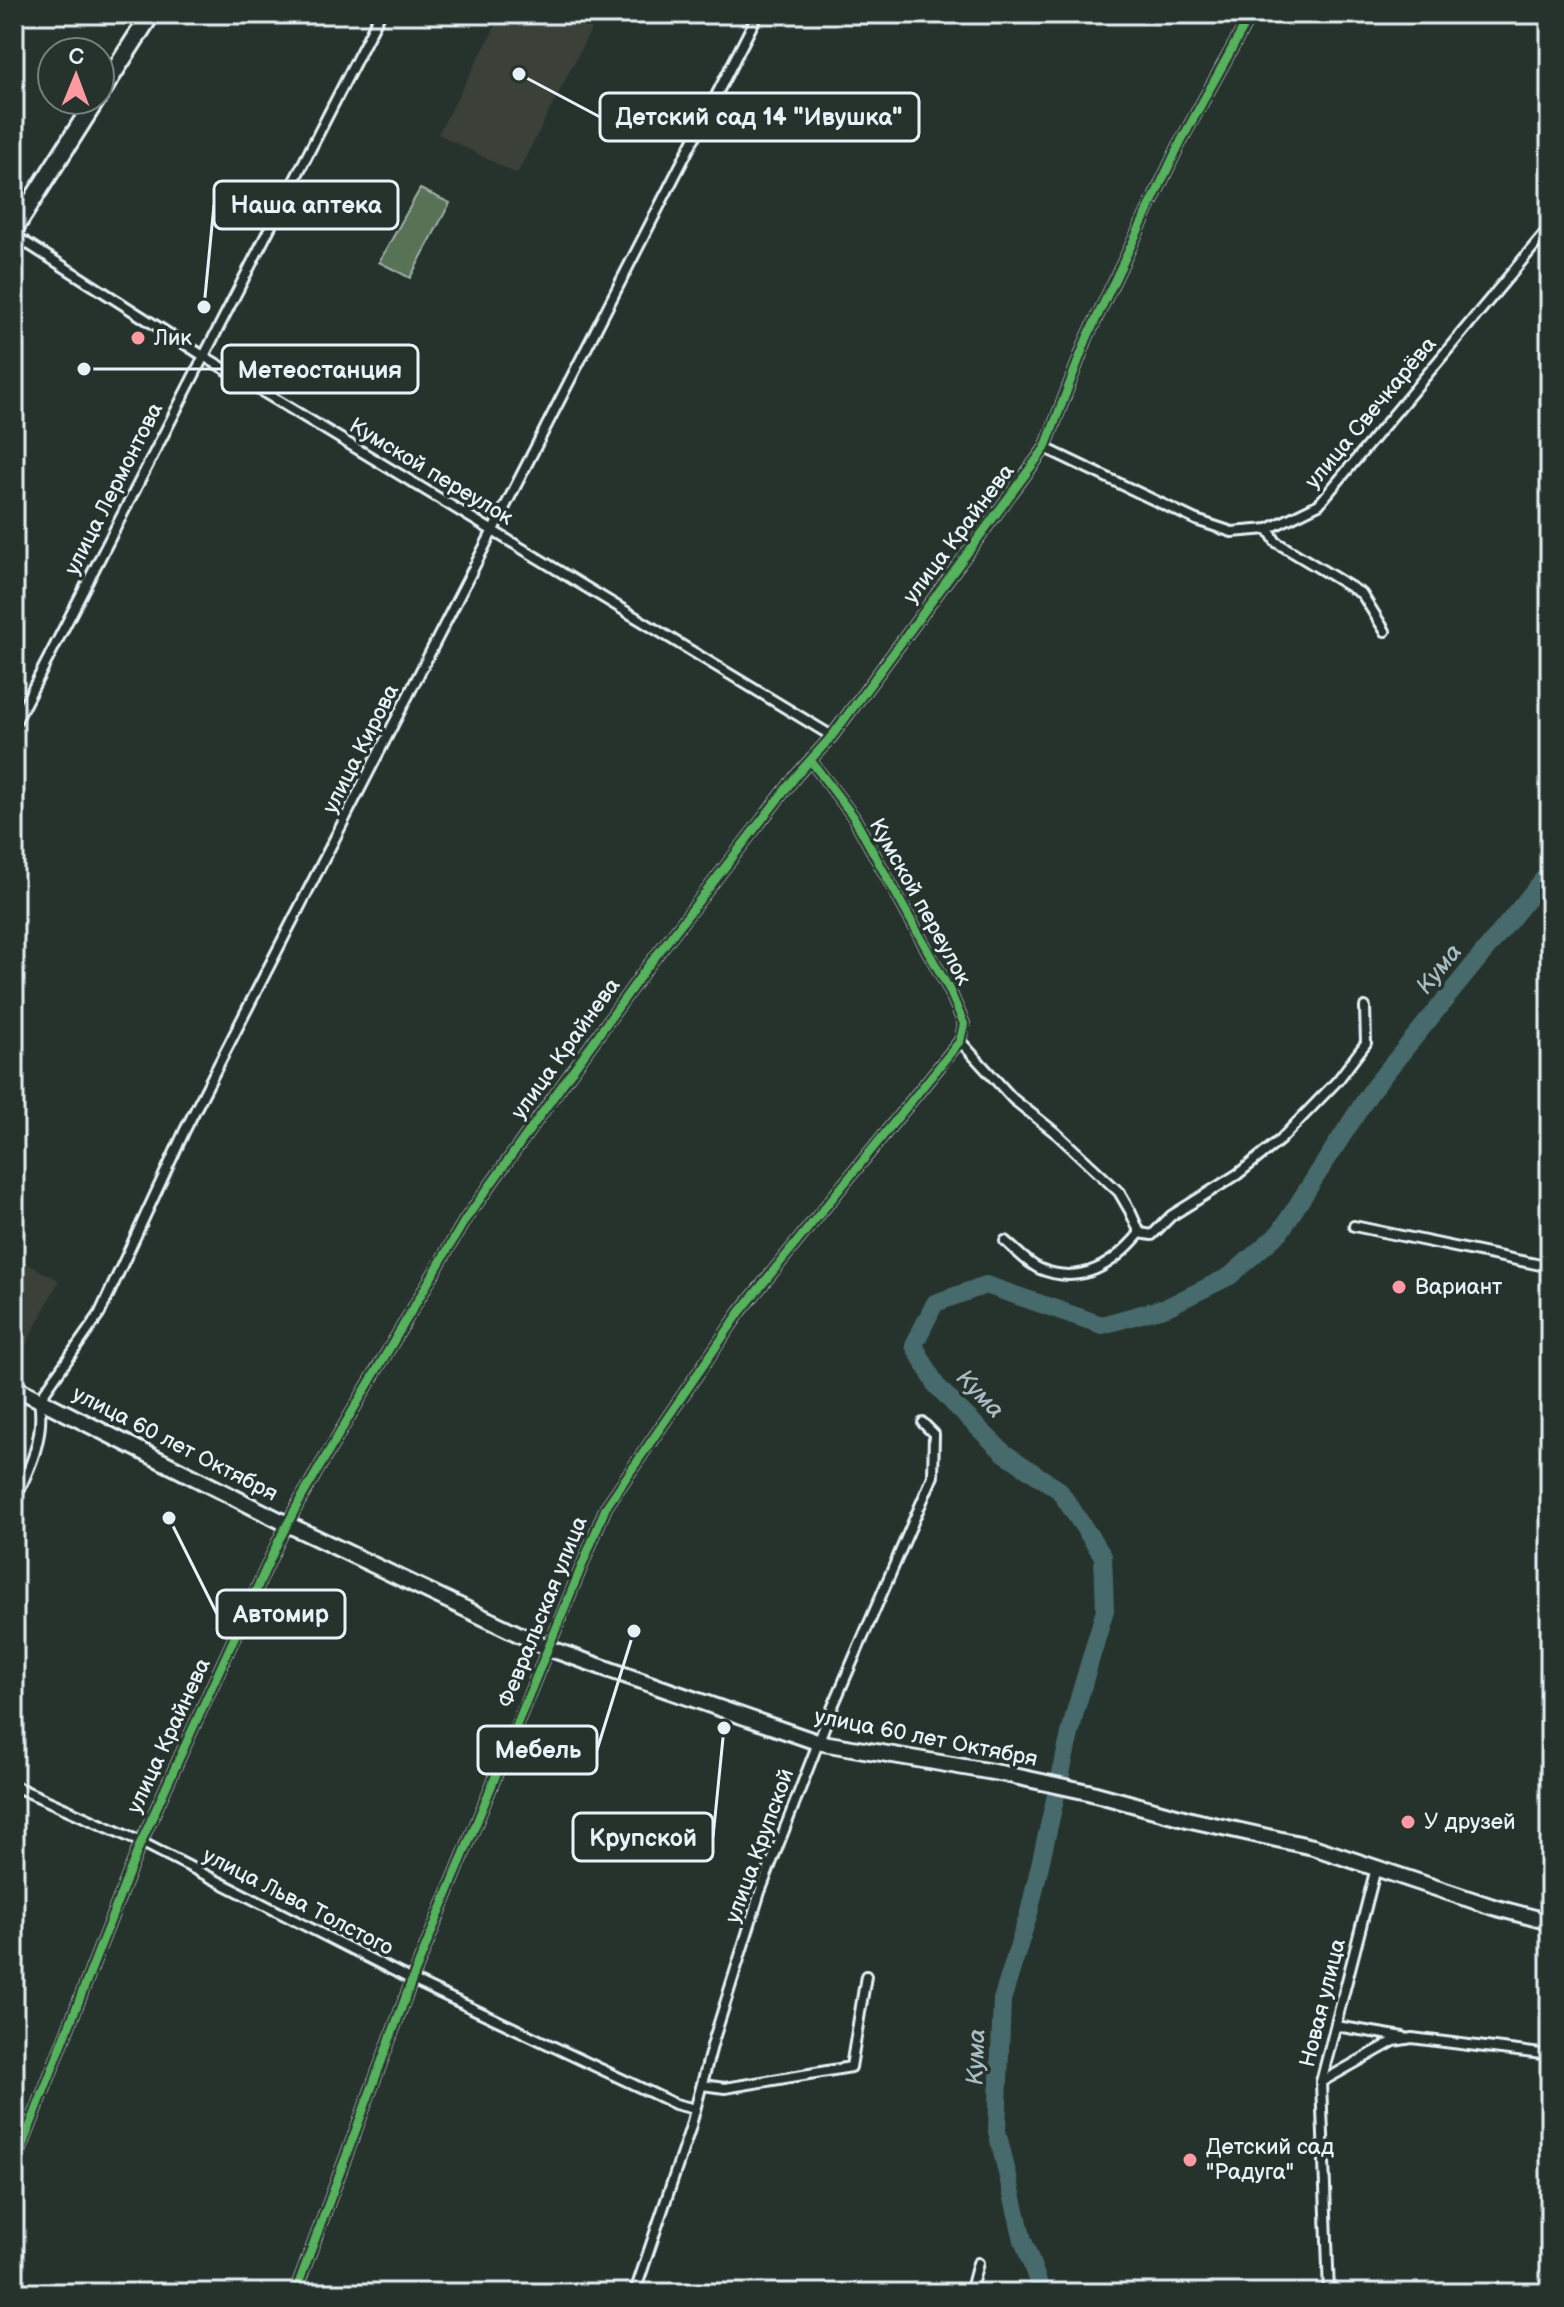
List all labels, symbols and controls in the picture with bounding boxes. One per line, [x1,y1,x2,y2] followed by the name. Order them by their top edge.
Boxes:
[36,36,116,116] north arrow
[68,44,84,71] text: С
[600,93,919,141] callout: Детский сад 14 "Ивушка"
[615,103,903,132] text: Детский сад 14 "Ивушка"
[214,181,398,229] callout: Наша аптека
[230,191,383,220] text: Наша аптека
[153,325,192,352] place label: Лик
[129,329,147,347] marker: Лик
[1300,331,1442,495] street label: улица Свечкарёва
[222,345,418,393] callout: Метеостанция
[238,356,402,385] text: Метеостанция
[59,398,169,580] street label: улица Лермонтова
[344,412,518,532] street label: Кумской переулок
[898,459,1020,609] street label: улица Крайнева
[317,680,405,818] street label: улица Кирова
[863,814,977,990] street label: Кумской переулок
[1410,938,1468,1000] water label: Кума
[506,973,626,1125] street label: улица Крайнева
[1415,1274,1503,1301] place label: Вариант
[1390,1278,1408,1296] marker: Вариант
[950,1364,1010,1424] water label: Кума
[68,1381,282,1507] street label: улица 60 лет Октября
[492,1512,594,1712] street label: Февральская улица
[217,1590,345,1638] callout: Автомир
[232,1600,329,1629] text: Автомир
[121,1654,217,1818] street label: улица Крайнева
[812,1703,1040,1773] street label: улица 60 лет Октября
[478,1726,597,1774] callout: Мебель
[495,1736,582,1765] text: Мебель
[720,1765,800,1927] street label: улица Крупской
[1424,1809,1516,1836] place label: У друзей
[573,1813,713,1861] callout: Крупской
[1399,1813,1417,1831] marker: У друзей
[589,1824,697,1853] text: Крупской
[198,1842,398,1962] street label: улица Льва Толстого
[1294,1936,1352,2070] street label: Новая улица
[961,2028,991,2086] water label: Кума
[1206,2134,1334,2186] place label: Детский сад "Радуга"
[1181,2151,1199,2169] marker: Детский сад "Радуга"

